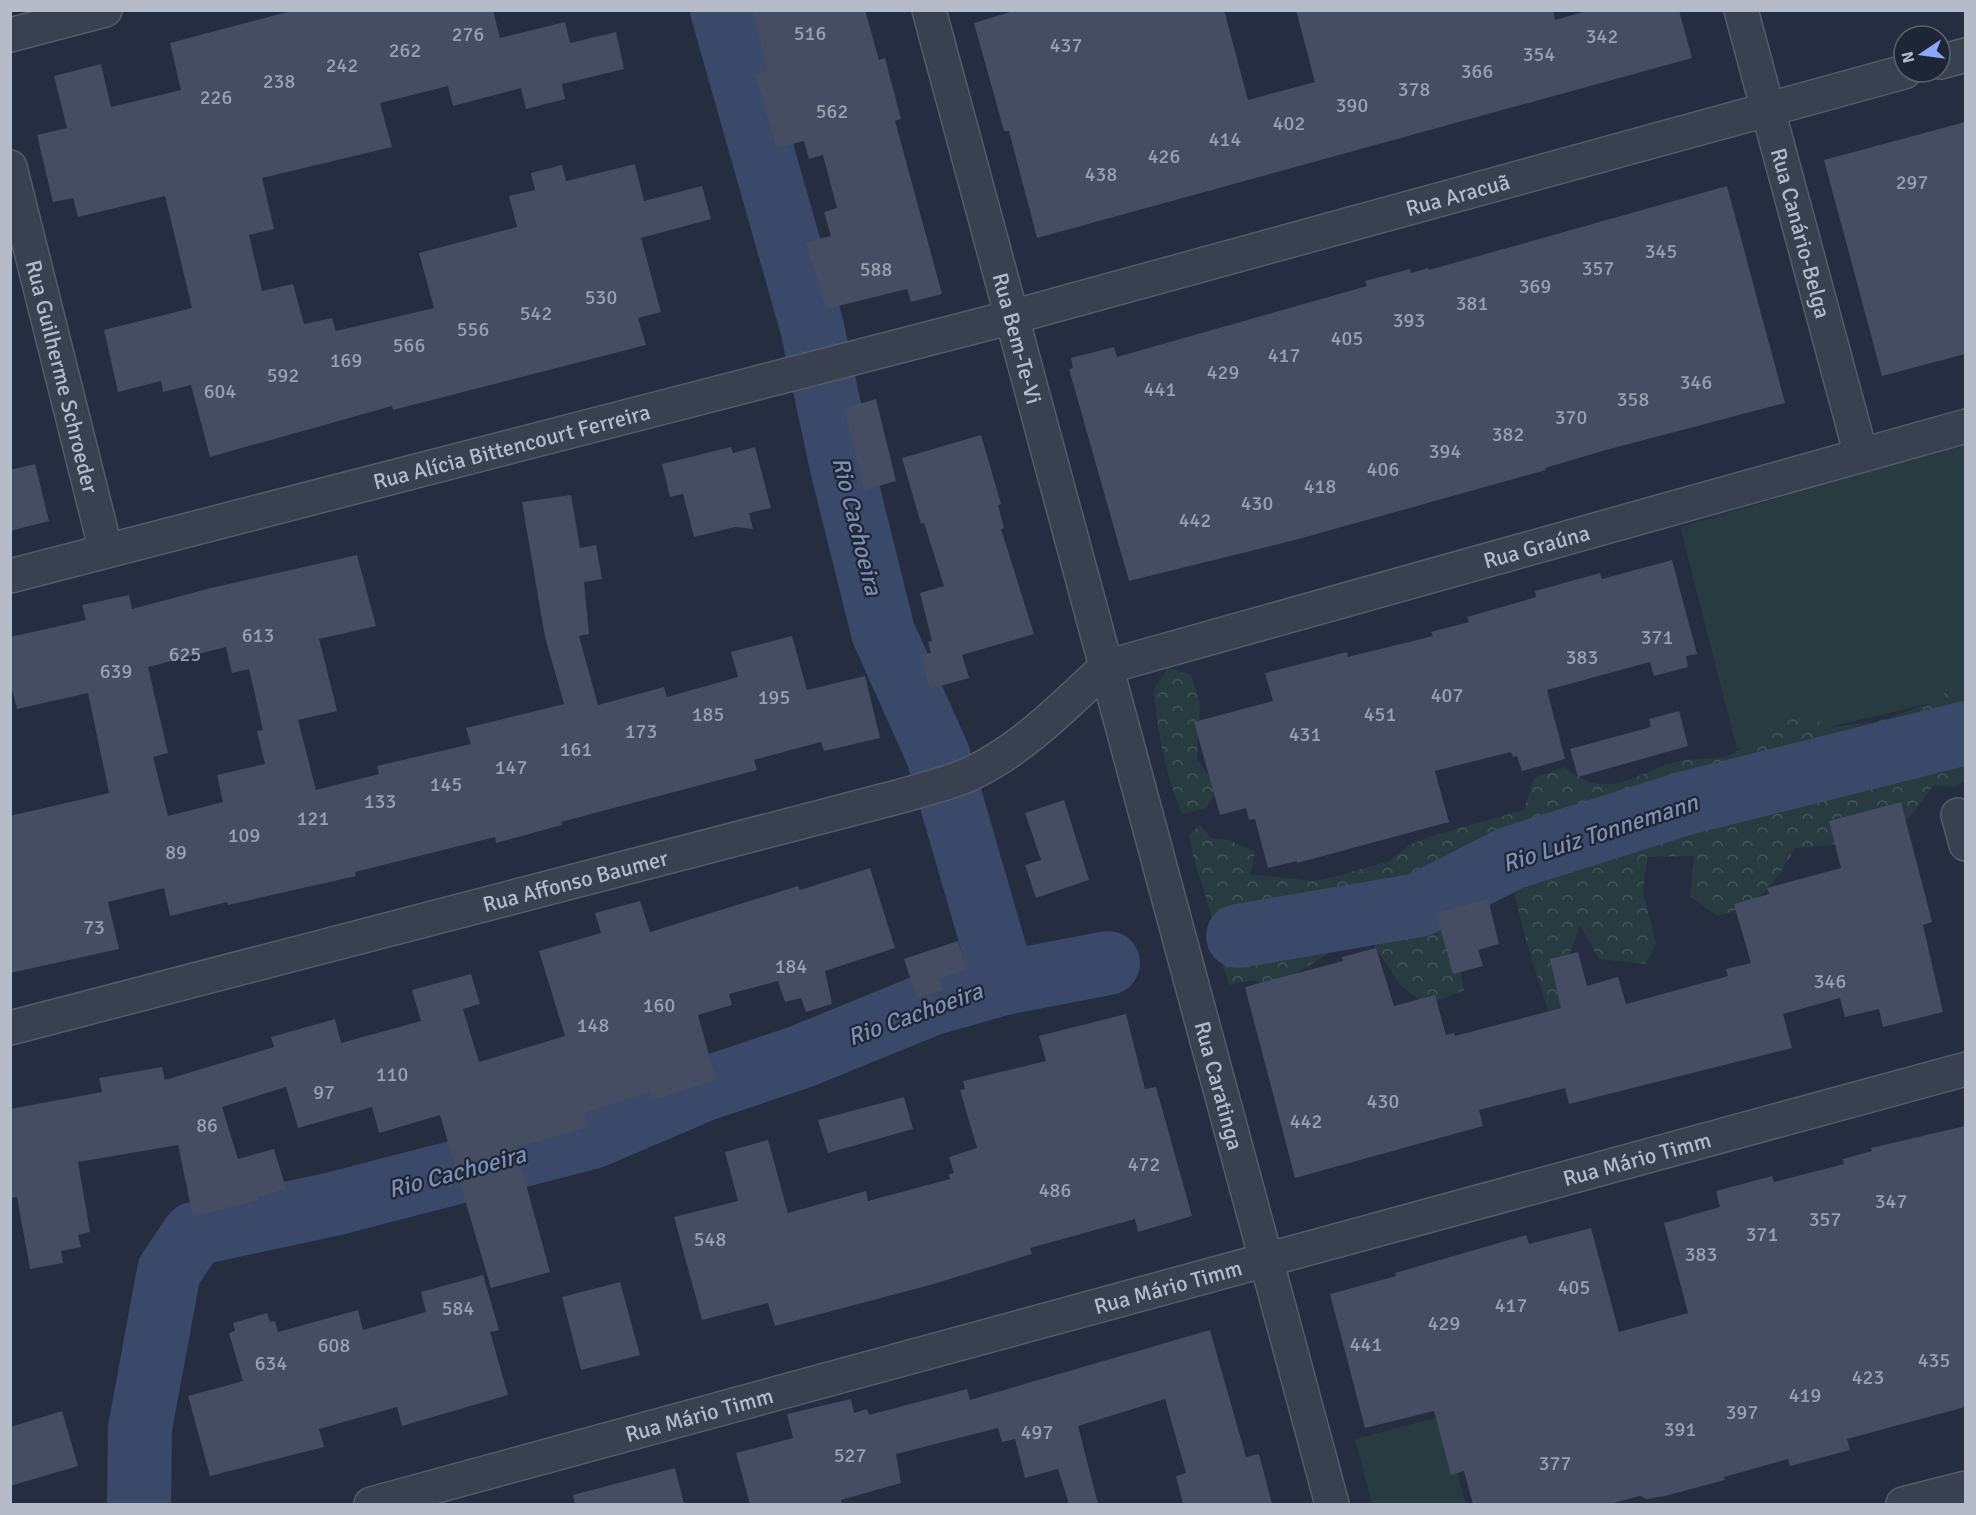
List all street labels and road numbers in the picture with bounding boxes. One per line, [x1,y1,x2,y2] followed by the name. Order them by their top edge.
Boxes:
[1765,145,1837,321] street label: Rua Canário-Belga
[1403,168,1513,222] street label: Rua Aracuã
[20,257,104,496] street label: Rua Guilherme Schroeder
[986,270,1048,407] street label: Rua Bem-Te-Vi
[370,398,653,496] street label: Rua Alícia Bittencourt Ferreira
[1480,519,1593,575] street label: Rua Graúna
[480,844,671,918] street label: Rua Affonso Baumer
[1188,1018,1249,1153] street label: Rua Caratinga
[1560,1126,1714,1192] street label: Rua Mário Timm
[1091,1254,1245,1320] street label: Rua Mário Timm
[622,1382,776,1448] street label: Rua Mário Timm

